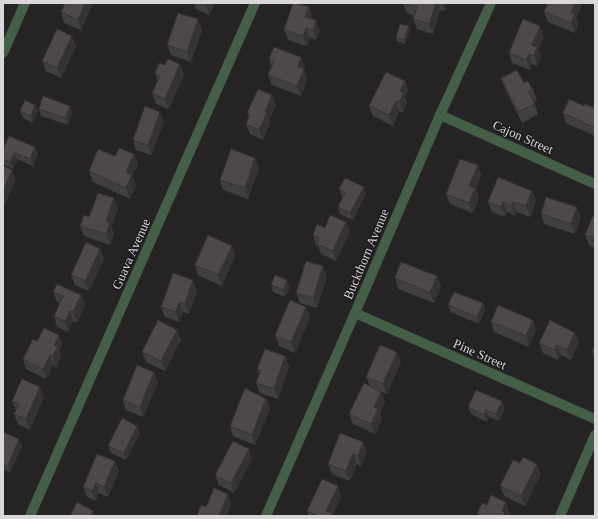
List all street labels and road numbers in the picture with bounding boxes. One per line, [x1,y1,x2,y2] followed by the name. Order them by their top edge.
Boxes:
[490,117,556,157] street label: Cajon Street
[340,206,392,302] street label: Buckthorn Avenue
[109,216,153,292] street label: Guava Avenue
[451,336,509,373] street label: Pine Street

